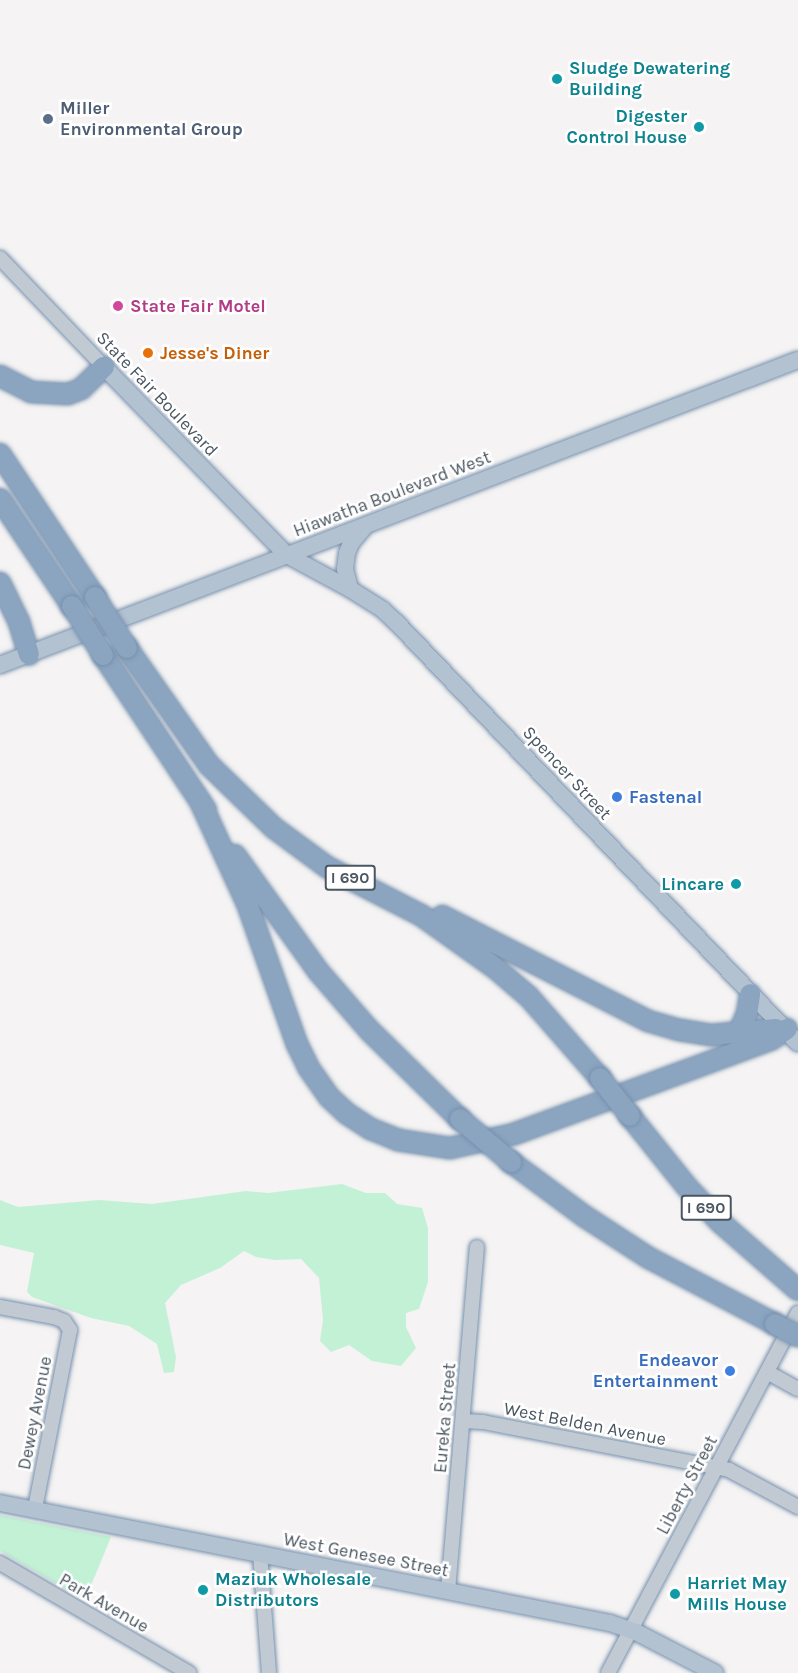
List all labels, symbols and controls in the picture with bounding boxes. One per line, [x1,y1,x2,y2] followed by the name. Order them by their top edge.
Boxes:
[569,58,730,100] place label: Sludge Dewatering Building
[550,72,564,86] marker: Sludge Dewatering Building
[60,98,243,140] place label: Miller Environmental Group
[567,106,687,148] place label: Digester Control House
[41,112,55,126] marker: Miller Environmental Group
[692,120,706,134] marker: Digester Control House
[130,295,266,317] place label: State Fair Motel
[111,299,125,313] marker: State Fair Motel
[92,327,222,461] street label: State Fair Boulevard
[160,342,269,364] place label: Jesse's Diner
[141,346,155,360] marker: Jesse's Diner
[290,446,494,542] street label: Hiawatha Boulevard West
[518,722,616,824] street label: Spencer Street
[629,786,702,808] place label: Fastenal
[610,790,624,804] marker: Fastenal
[324,865,376,891] road number: I 690
[661,873,724,895] place label: Lincare
[729,877,743,891] marker: Lincare
[680,1195,732,1221] road number: I 690
[593,1350,718,1392] place label: Endeavor Entertainment
[13,1354,57,1472] street label: Dewey Avenue
[429,1362,461,1474] street label: Eureka Street
[723,1364,737,1378] marker: Endeavor Entertainment
[502,1398,668,1450] street label: West Belden Avenue
[652,1432,722,1538] street label: Liberty Street
[282,1528,450,1582] street label: West Genesee Street
[55,1569,153,1637] street label: Park Avenue
[215,1569,371,1612] place label: Maziuk Wholesale Distributors
[687,1573,787,1616] place label: Harriet May Mills House
[196,1583,210,1597] marker: Maziuk Wholesale Distributors
[668,1587,682,1601] marker: Harriet May Mills House

